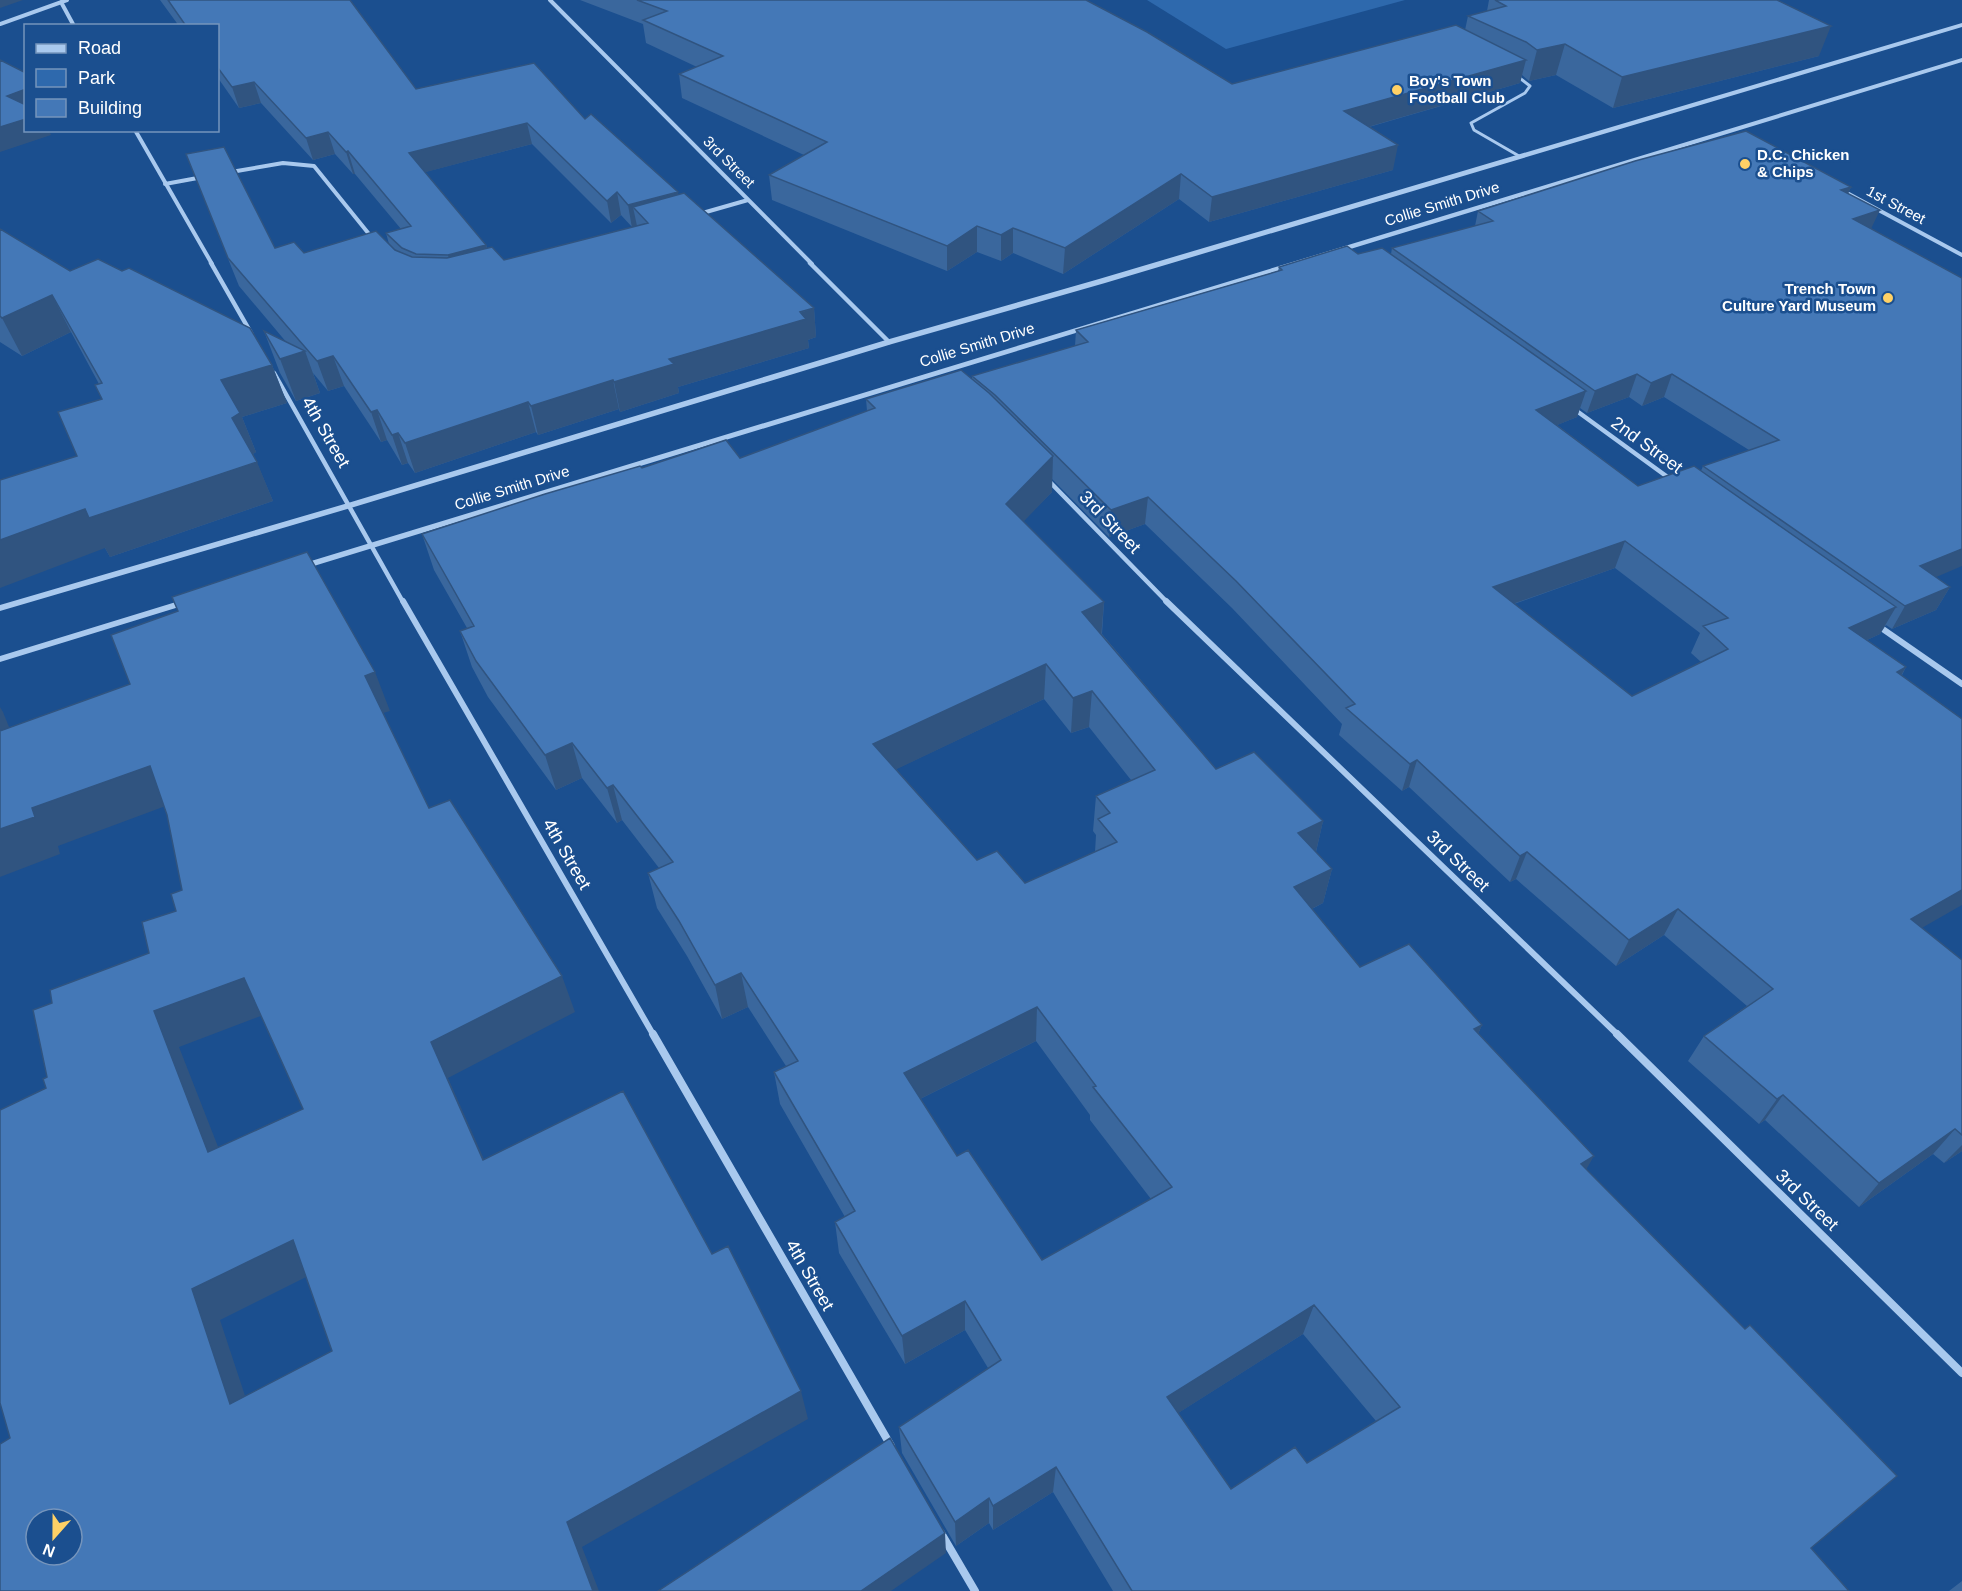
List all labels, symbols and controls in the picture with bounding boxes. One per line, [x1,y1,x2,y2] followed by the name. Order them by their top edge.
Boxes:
[24,24,219,132] legend
[78,38,121,58] text: Road
[78,68,116,88] text: Park
[1409,72,1505,106] place label: Boy's Town Football Club
[1390,83,1404,97] marker: Boy's Town Football Club
[78,98,142,118] text: Building
[700,132,759,192] street label: 3rd Street
[1757,146,1850,180] place label: D.C. Chicken & Chips
[1738,157,1752,171] marker: D.C. Chicken & Chips
[1382,178,1501,229] street label: Collie Smith Drive
[1864,182,1929,228] street label: 1st Street
[1722,280,1876,314] place label: Trench Town Culture Yard Museum
[1881,291,1895,305] marker: Trench Town Culture Yard Museum
[917,319,1036,370] street label: Collie Smith Drive
[298,393,354,471] street label: 4th Street
[1608,412,1686,478] street label: 2nd Street
[452,462,571,513] street label: Collie Smith Drive
[1075,487,1145,557] street label: 3rd Street
[539,815,595,893] street label: 4th Street
[1423,826,1493,896] street label: 3rd Street
[1772,1165,1842,1235] street label: 3rd Street
[782,1236,838,1314] street label: 4th Street
[24,1507,84,1567] north arrow
[40,1541,57,1561] text: N

